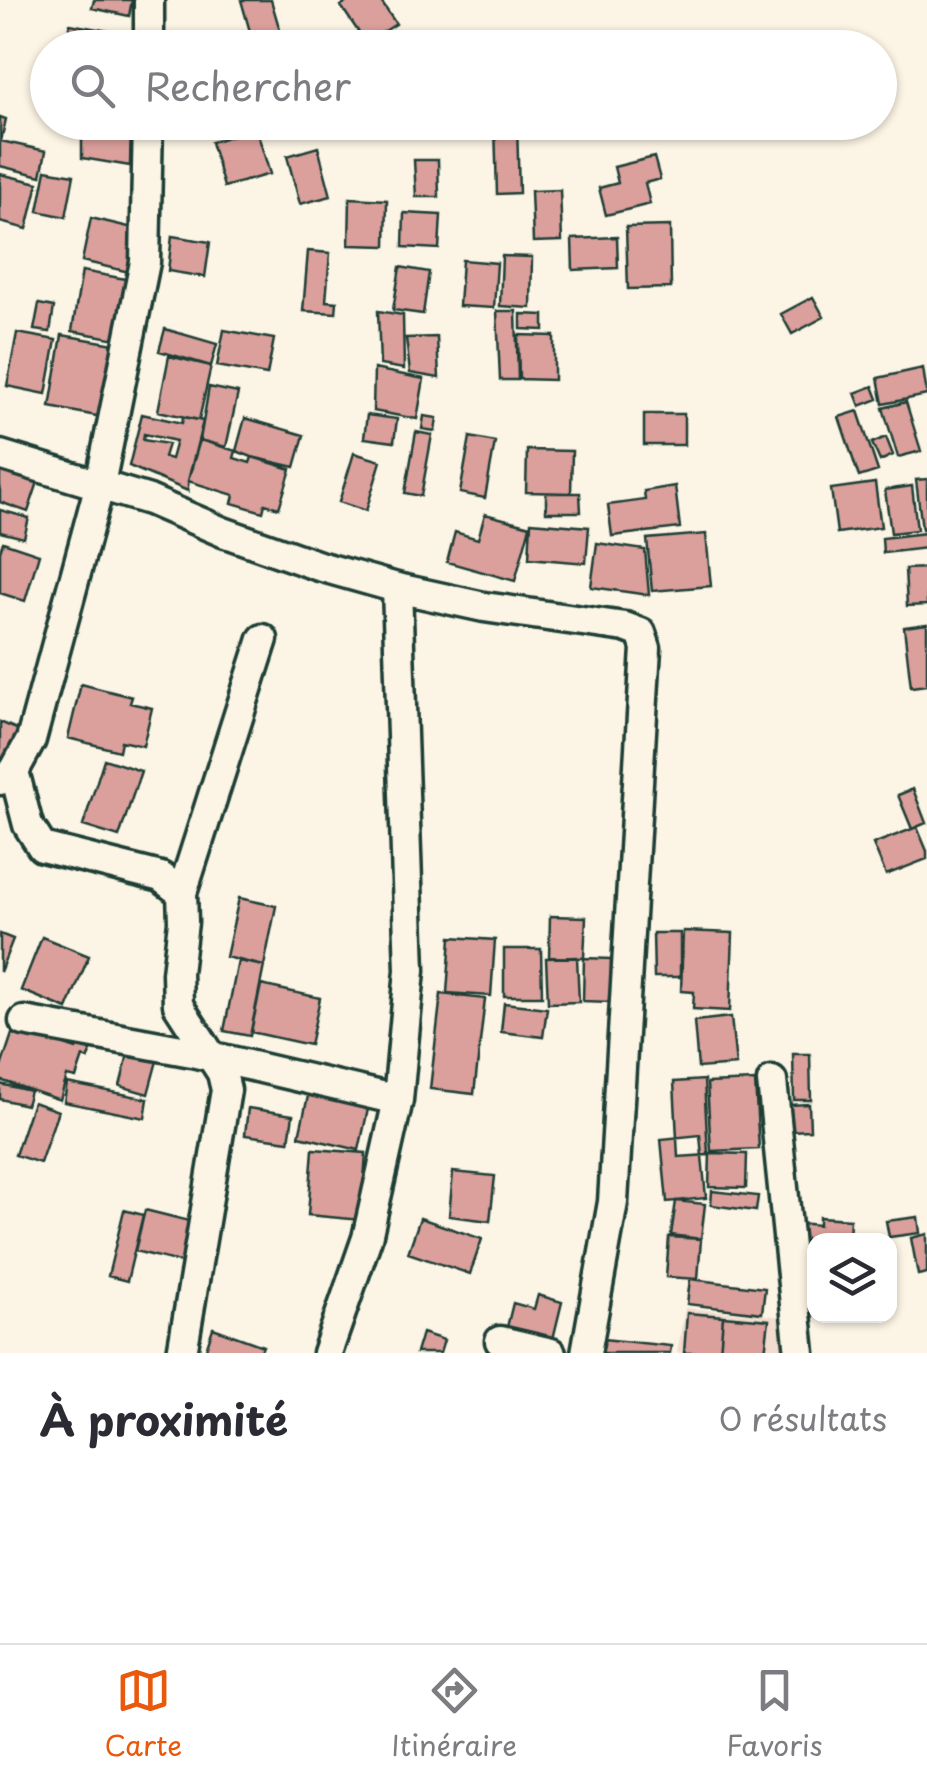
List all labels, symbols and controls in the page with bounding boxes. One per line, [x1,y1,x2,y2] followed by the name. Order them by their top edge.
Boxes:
[30,30,897,140] search box
[145,57,351,114] text: Rechercher
[65,58,120,113] icon: search
[807,1233,897,1323] map controls
[807,1233,897,1323] button: layers
[40,1387,288,1450] text: À proximité
[719,1394,887,1442] text: 0 résultats
[105,1663,182,1766] tab: Carte
[391,1663,517,1766] tab: Itinéraire
[726,1663,822,1766] tab: Favoris

